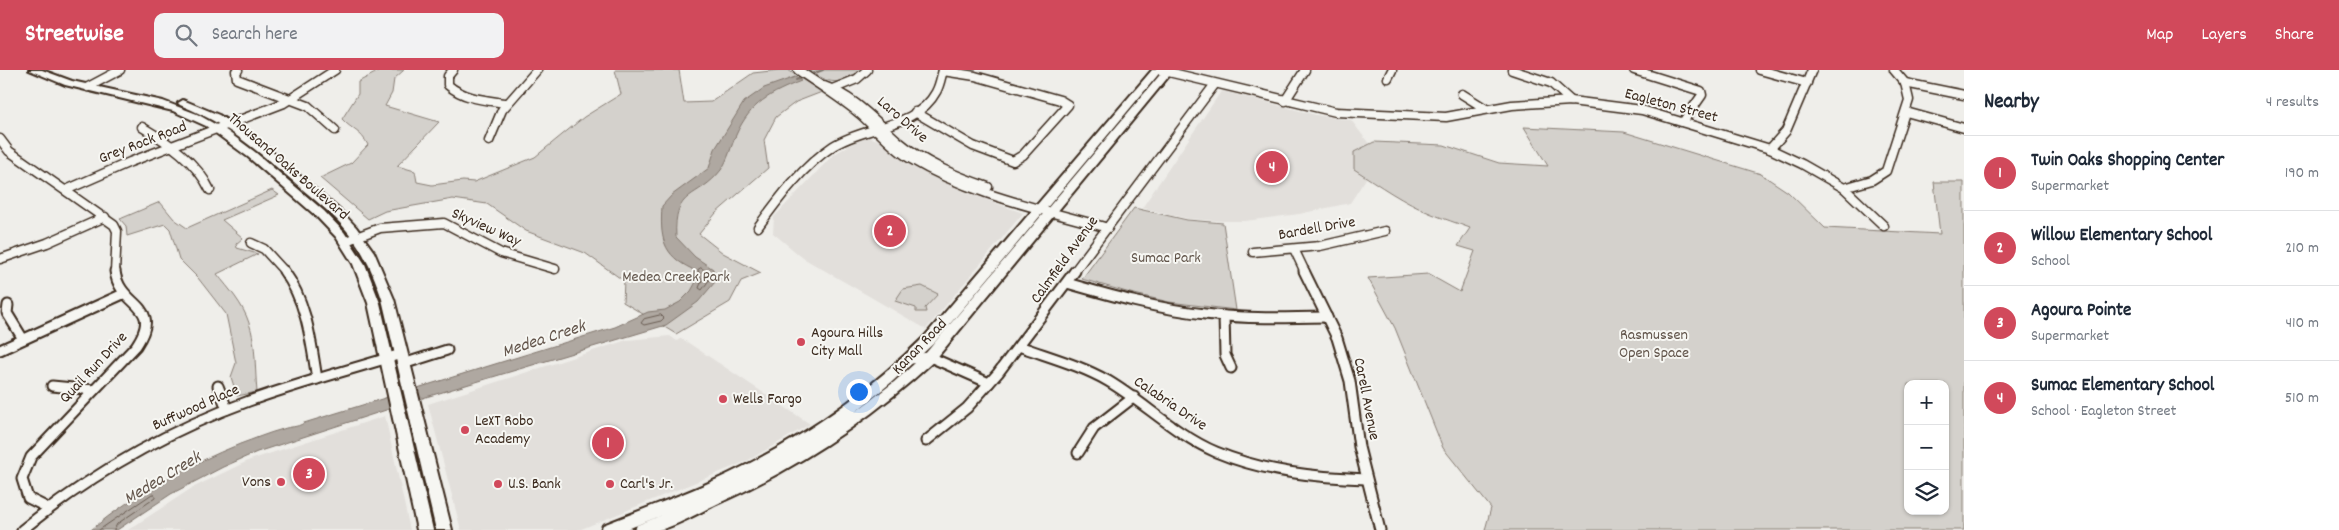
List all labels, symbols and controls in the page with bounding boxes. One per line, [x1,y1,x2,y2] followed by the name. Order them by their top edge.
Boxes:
[154,13,504,58] search box
[25,18,124,52] text: Streetwise
[172,21,200,49] icon: search
[212,22,298,49] text: Search here
[2146,23,2173,48] text: Map
[2201,23,2247,48] text: Layers
[2275,23,2314,48] text: Share
[1622,83,1720,130] street label: Eagleton Street
[1984,88,2039,118] text: Nearby
[871,91,933,149] street label: Laro Drive
[2266,91,2319,114] text: 4 results
[222,108,354,226] street label: Thousand Oaks Boulevard
[96,116,190,170] street label: Grey Rock Road
[1256,148,1288,186] pin: 4
[2031,148,2224,175] text: Twin Oaks Shopping Center
[1998,162,2002,185] text: 1
[2285,162,2319,185] text: 190 m
[2031,175,2109,198] text: Supermarket
[448,202,525,254] street label: Skyview Way
[1025,211,1105,309] street label: Calmfield Avenue
[1277,211,1357,247] street label: Bardell Drive
[874,212,906,250] pin: 2
[2031,223,2212,250] text: Willow Elementary School
[1997,237,2004,260] text: 2
[2285,237,2319,260] text: 210 m
[1131,247,1201,270] park label: Sumac Park
[2031,250,2070,273] text: School
[622,266,730,289] park label: Medea Creek Park
[2031,298,2131,325] text: Agoura Pointe
[1996,312,2004,335] text: 3
[2285,312,2319,335] text: 410 m
[499,314,590,365] water label: Medea Creek
[887,314,953,380] street label: Kanan Road
[811,322,884,363] place label: Agoura Hills City Mall
[1619,324,1689,365] park label: Rasmussen Open Space
[2031,325,2109,348] text: Supermarket
[55,327,133,409] street label: Quail Run Drive
[795,336,807,348] marker: Agoura Hills City Mall
[1347,356,1385,442] street label: Carell Avenue
[1129,371,1211,437] street label: Calabria Drive
[2031,373,2214,400] text: Sumac Elementary School
[149,379,243,437] street label: Buffwood Place
[846,379,872,405] your location
[1904,380,1949,515] map controls
[1904,380,1949,425] button: +
[1997,387,2003,410] text: 4
[2285,387,2319,410] text: 510 m
[733,388,802,411] place label: Wells Fargo
[717,393,729,405] marker: Wells Fargo
[2031,400,2176,423] text: School · Eagleton Street
[475,410,533,451] place label: LeXT Robo Academy
[459,424,471,436] marker: LeXT Robo Academy
[592,424,624,462] pin: 1
[1904,425,1949,470] button: −
[120,445,208,512] water label: Medea Creek
[293,455,325,493] pin: 3
[1904,470,1949,515] button: layers
[242,471,271,494] place label: Vons
[508,473,561,496] place label: U.S. Bank
[620,473,673,496] place label: Carl's Jr.
[275,476,287,488] marker: Vons
[492,478,504,490] marker: U.S. Bank
[604,478,616,490] marker: Carl's Jr.

